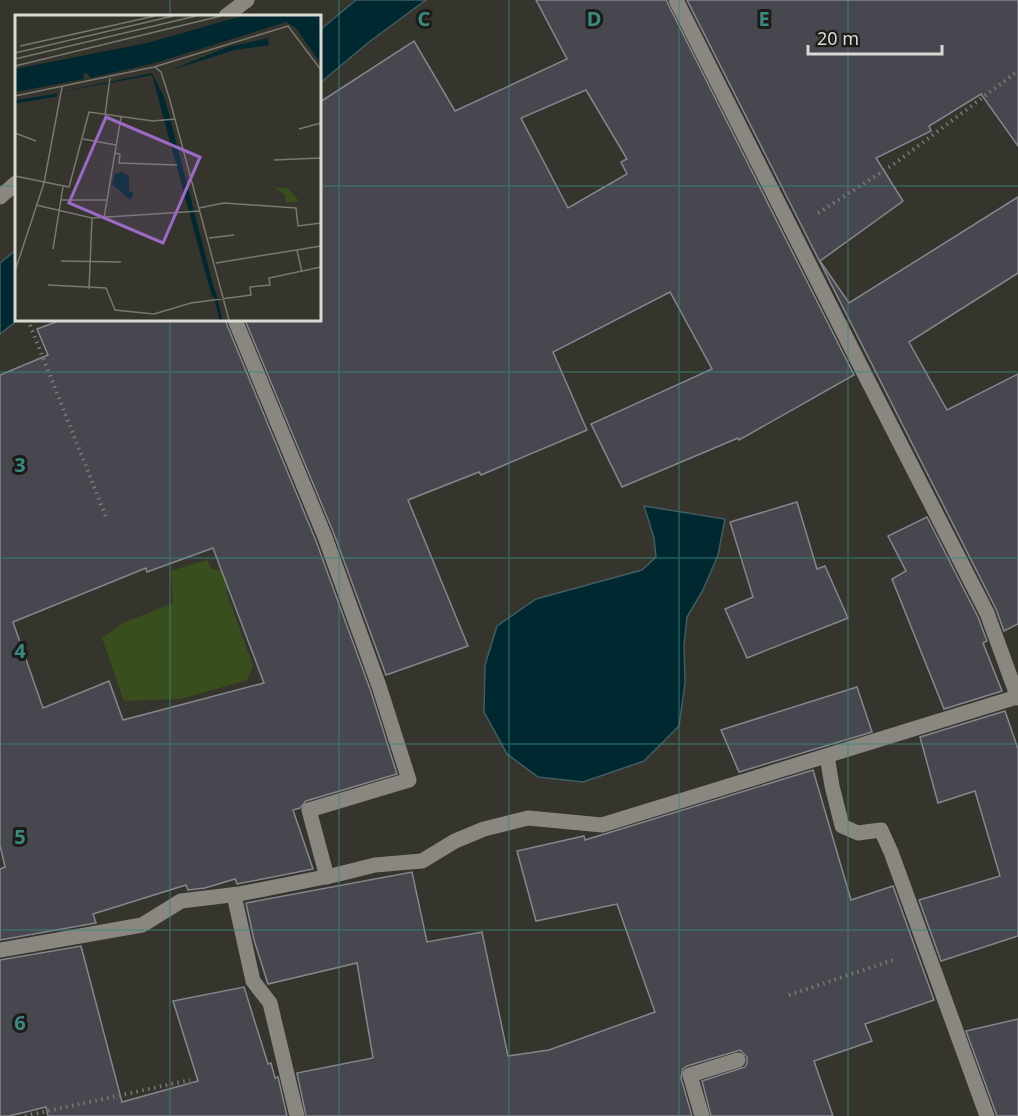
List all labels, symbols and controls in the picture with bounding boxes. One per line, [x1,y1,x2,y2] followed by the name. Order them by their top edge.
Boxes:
[418,5,431,32] text: C
[587,5,601,32] text: D
[758,5,770,32] text: E
[15,15,321,321] inset map
[808,18,942,56] scale bar
[817,26,859,50] text: 20 m
[14,451,26,478] text: 3
[14,637,26,664] text: 4
[14,823,26,850] text: 5
[14,1009,26,1036] text: 6

